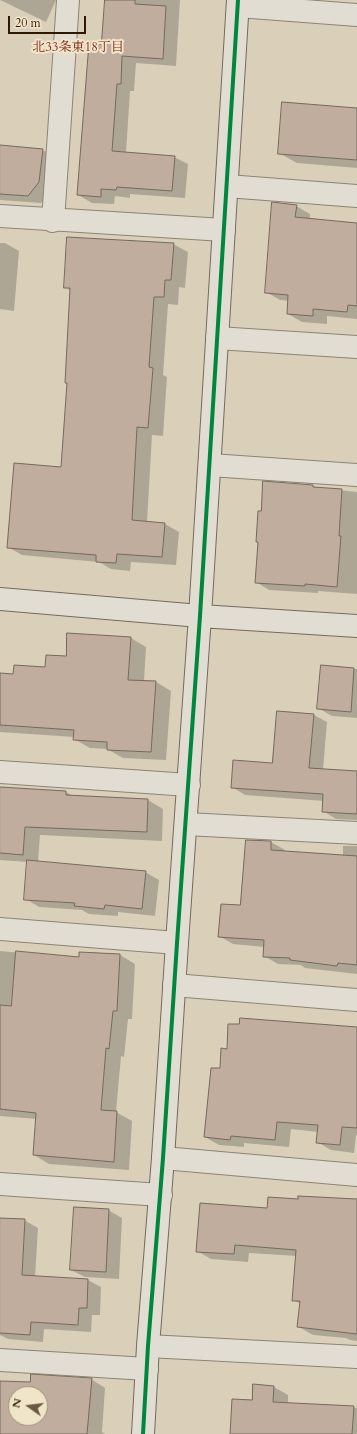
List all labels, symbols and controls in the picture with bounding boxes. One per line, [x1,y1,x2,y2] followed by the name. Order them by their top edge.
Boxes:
[10,8,88,34] scale bar
[15,15,41,31] text: 20 m
[32,40,124,56] district label: 北33条東18丁目
[8,1386,48,1426] north arrow
[8,1397,25,1410] text: N

